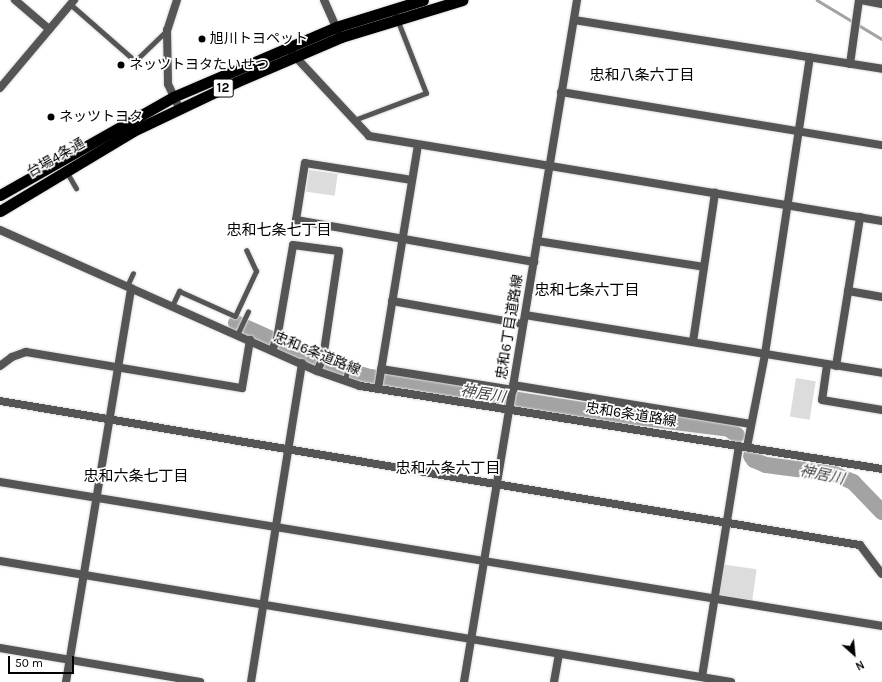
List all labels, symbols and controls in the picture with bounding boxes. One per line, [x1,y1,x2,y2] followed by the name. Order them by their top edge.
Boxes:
[210,31,308,47] place label: 旭川トヨペット
[197,34,207,44] marker: 旭川トヨペット
[129,57,269,73] place label: ネッツトヨタたいせつ
[116,60,126,70] marker: ネッツトヨタたいせつ
[590,67,694,85] district label: 忠和八条六丁目
[212,77,234,99] road number: 12
[59,109,143,125] place label: ネッツトヨタ
[46,112,56,122] marker: ネッツトヨタ
[24,135,88,181] street label: 台場4条通
[227,222,331,240] district label: 忠和七条七丁目
[493,273,527,381] street label: 忠和6丁目道路線
[535,282,639,300] district label: 忠和七条六丁目
[271,329,363,379] street label: 忠和6条道路線
[459,382,507,406] water label: 神居川
[584,400,678,430] street label: 忠和6条道路線
[396,460,500,478] district label: 忠和六条六丁目
[798,462,846,488] water label: 神居川
[84,468,188,486] district label: 忠和六条七丁目
[834,634,874,674] north arrow
[10,648,76,674] scale bar
[15,656,43,670] text: 50 m
[853,658,866,673] text: N

